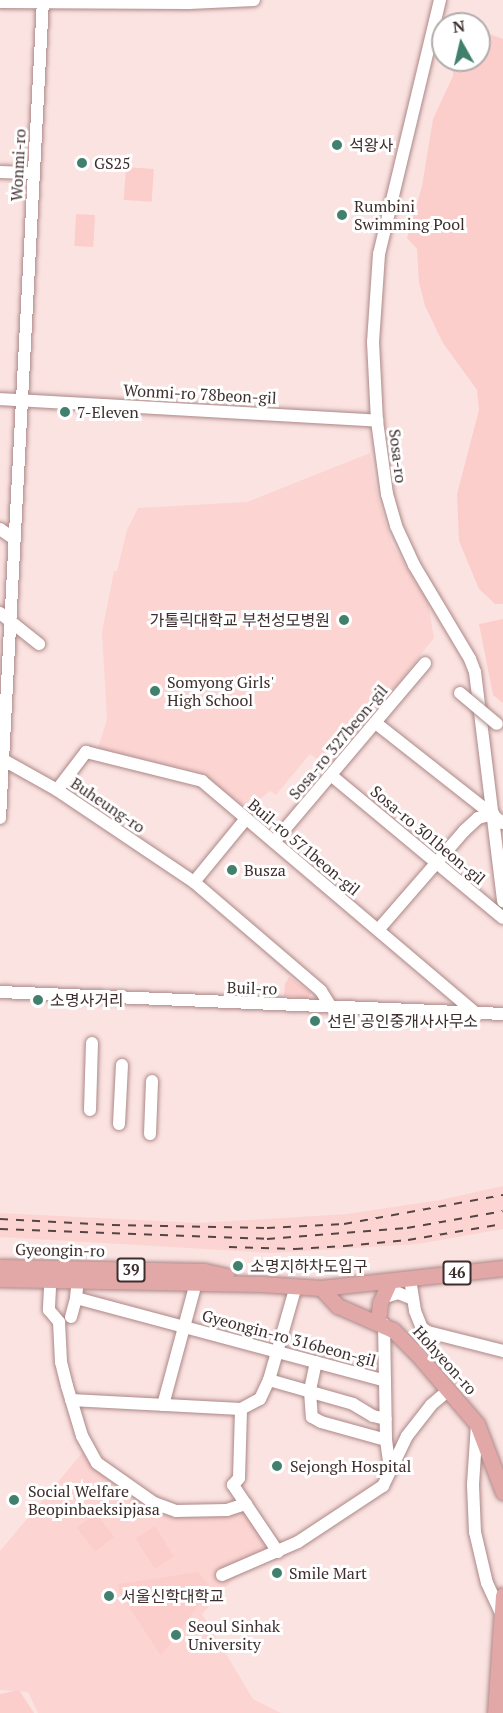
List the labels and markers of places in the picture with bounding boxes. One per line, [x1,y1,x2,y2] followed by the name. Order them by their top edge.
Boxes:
[349,135,393,155] place label: 석왕사
[330,138,344,152] marker: 석왕사
[94,153,131,173] place label: GS25
[75,156,89,170] marker: GS25
[354,196,465,234] place label: Rumbini Swimming Pool
[335,208,349,222] marker: Rumbini Swimming Pool
[77,402,139,422] place label: 7-Eleven
[58,405,72,419] marker: 7-Eleven
[149,610,330,630] place label: 가톨릭대학교 부천성모병원
[335,611,353,629] marker: 가톨릭대학교 부천성모병원
[167,672,274,710] place label: Somyong Girls' High School
[148,684,162,698] marker: Somyong Girls' High School
[244,860,286,880] place label: Busza
[225,863,239,877] marker: Busza
[50,990,124,1010] place label: 소명사거리
[31,993,45,1007] marker: 소명사거리
[327,1011,478,1031] place label: 선린 공인중개사사무소
[308,1014,322,1028] marker: 선린 공인중개사사무소
[250,1256,368,1276] place label: 소명지하차도입구
[231,1259,245,1273] marker: 소명지하차도입구
[290,1456,411,1476] place label: Sejongh Hospital
[268,1457,286,1475] marker: Sejongh Hospital
[28,1481,160,1519] place label: Social Welfare Beopinbaeksipjasa
[5,1491,23,1509] marker: Social Welfare Beopinbaeksipjasa
[289,1563,367,1583] place label: Smile Mart
[270,1566,284,1580] marker: Smile Mart
[121,1586,224,1606] place label: 서울신학대학교
[102,1589,116,1603] marker: 서울신학대학교
[188,1616,280,1654] place label: Seoul Sinhak University
[169,1628,183,1642] marker: Seoul Sinhak University

